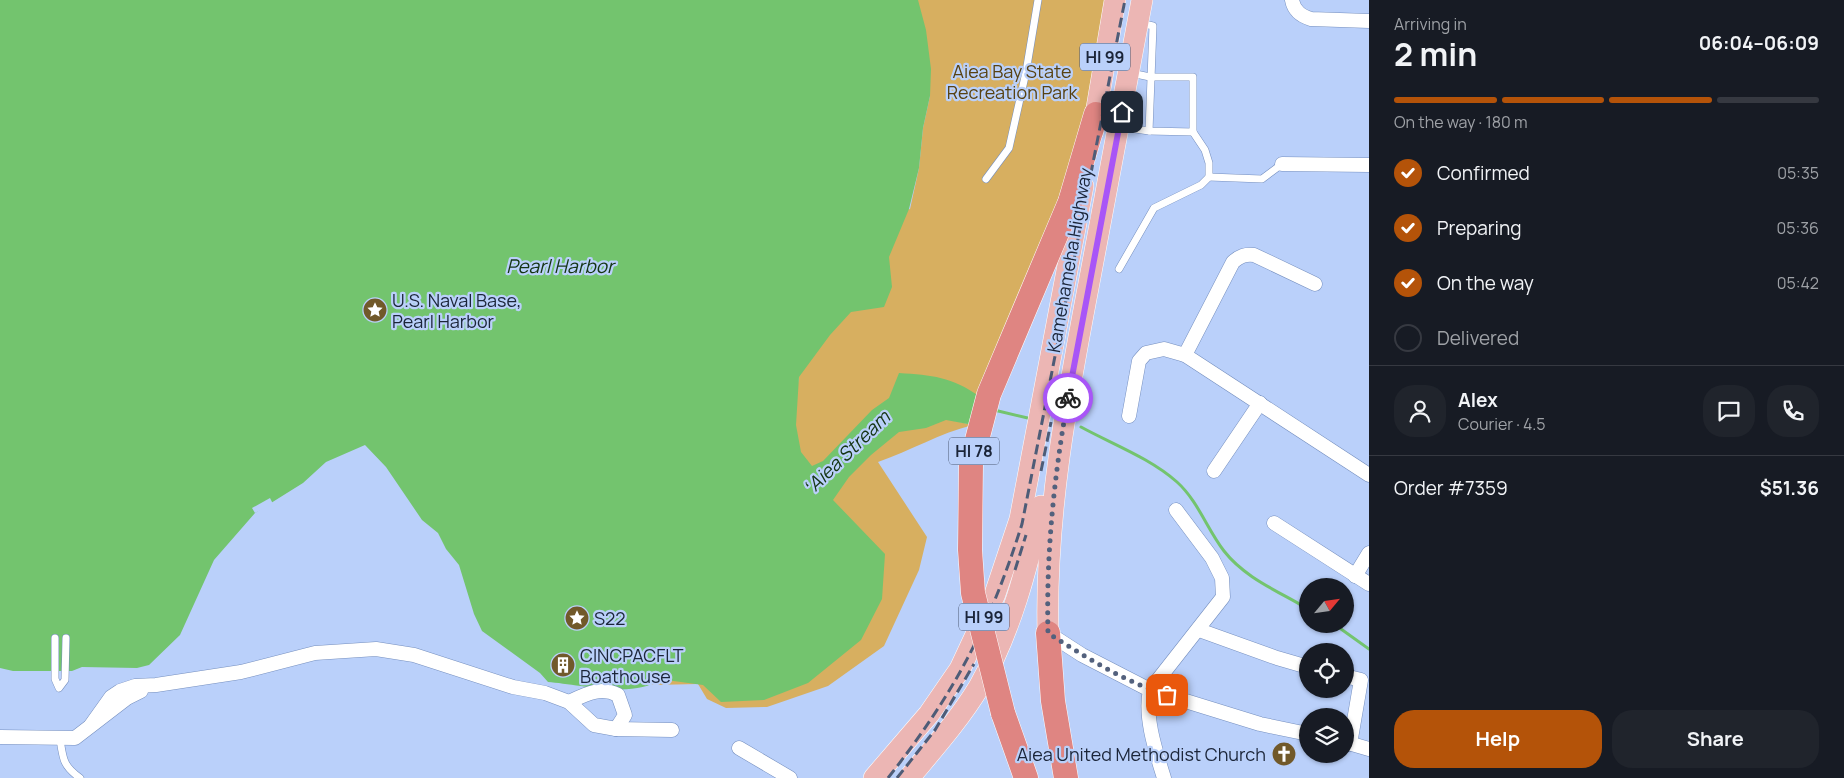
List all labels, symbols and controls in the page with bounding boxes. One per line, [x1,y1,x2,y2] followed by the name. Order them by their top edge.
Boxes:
[1394,13,1467,35] text: Arriving in
[1699,30,1819,56] text: 06:04–06:09
[1394,32,1477,76] text: 2 min
[1080,44,1130,70] road number: HI 99
[947,59,1078,104] park label: Aiea Bay State Recreation Park
[1101,91,1143,133] pin
[1108,98,1136,126] icon: home
[1394,111,1527,133] text: On the way · 180 m
[1394,159,1422,187] icon: check
[1437,160,1530,186] text: Confirmed
[1777,162,1819,184] text: 05:35
[1041,165,1097,354] street label: Kamehameha Highway
[1394,214,1422,242] icon: check
[1437,215,1522,241] text: Preparing
[1776,217,1819,239] text: 05:36
[506,253,616,279] water label: Pearl Harbor
[1394,269,1422,297] icon: check
[1437,270,1534,296] text: On the way
[1777,272,1819,294] text: 05:42
[392,288,521,333] place label: U.S. Naval Base, Pearl Harbor
[362,297,388,323] place icon: U.S. Naval Base, Pearl Harbor
[1437,325,1519,351] text: Delivered
[1043,373,1093,423] courier
[1054,384,1082,412] icon: bike
[1394,385,1446,437] button: person
[1703,385,1755,437] button: chat
[1767,385,1819,437] button: phone
[1458,387,1498,413] text: Alex
[799,403,897,499] water label: ʻAiea Stream
[1458,413,1545,435] text: Courier · 4.5
[949,438,999,464] road number: HI 78
[1394,475,1508,501] text: Order #7359
[1760,475,1819,501] text: $51.36
[1299,578,1354,632] north arrow
[1299,578,1354,763] map controls
[959,604,1009,630] road number: HI 99
[564,605,590,631] place icon: S22
[594,606,626,630] place label: S22
[580,643,684,688] place label: CINCPACFLT Boathouse
[1299,643,1354,698] button: locate
[550,652,576,678] building icon: CINCPACFLT Boathouse
[1146,674,1188,716] pin
[1153,681,1181,709] icon: bag
[1299,708,1354,763] button: layers
[1394,710,1602,768] button: Help
[1612,710,1819,768] button: Share
[1271,741,1297,767] church icon: Aiea United Methodist Church
[1017,742,1266,766] place label: Aiea United Methodist Church

